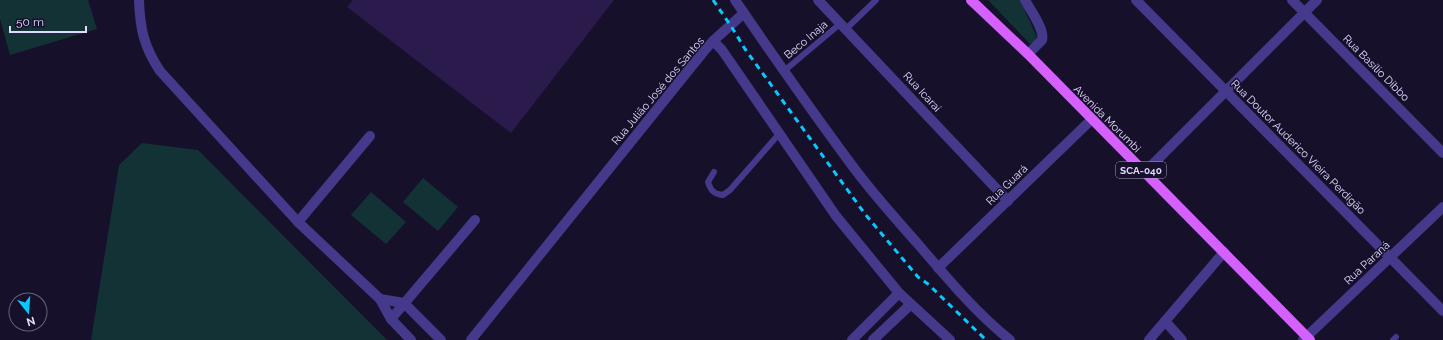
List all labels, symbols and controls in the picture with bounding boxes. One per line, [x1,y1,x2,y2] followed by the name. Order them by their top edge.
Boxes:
[10,8,86,34] scale bar
[16,15,44,29] text: 50 m
[782,18,830,62] street label: Beco Inaja
[1340,32,1412,104] street label: Rua Basílio Dibbo
[609,34,707,148] street label: Rua Julião José dos Santos
[900,70,944,115] street label: Rua Icaraí
[1228,77,1368,217] street label: Rua Doutor Auderico Vieira Perdigão
[1071,83,1143,155] street label: Avenida Morumbi
[984,162,1030,208] street label: Rua Guará
[1116,162,1166,178] road number: SCA-040
[1342,239,1392,287] street label: Rua Paraná
[8,292,48,332] north arrow
[25,314,37,329] text: N

